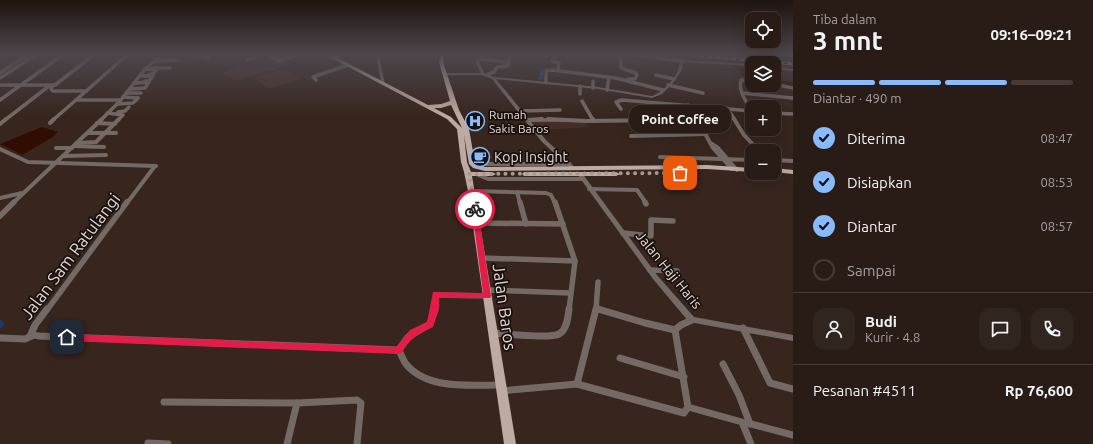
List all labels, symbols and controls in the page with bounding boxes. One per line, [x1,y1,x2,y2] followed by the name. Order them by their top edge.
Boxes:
[745,12,781,180] map controls
[745,12,781,48] button: locate
[813,12,877,26] text: Tiba dalam
[813,26,883,55] text: 3 mnt
[990,26,1073,43] text: 09:16–09:21
[745,56,781,92] button: layers
[813,91,901,105] text: Diantar · 490 m
[745,100,781,136] button: +
[629,105,731,133] callout: Point Coffee
[489,108,548,135] place label: Rumah Sakit Baros
[464,110,486,132] hospital icon: Rumah Sakit Baros
[641,112,719,126] text: Point Coffee
[813,127,835,149] icon: check
[847,130,905,147] text: Diterima
[1040,131,1073,145] text: 08:47
[745,144,781,180] button: −
[469,146,491,168] cafe icon: Kopi Insight
[494,149,568,165] place label: Kopi Insight
[663,156,697,190] pin
[669,162,691,184] icon: bag
[813,171,835,193] icon: check
[847,174,912,191] text: Disiapkan
[1040,175,1073,189] text: 08:53
[16,189,124,323] street label: Jalan Sam Ratulangi
[455,189,495,229] courier
[464,198,486,220] icon: bike
[813,215,835,237] icon: check
[847,218,897,235] text: Diantar
[1040,219,1073,233] text: 08:57
[633,228,705,312] street label: Jalan Haji Haris
[490,262,520,352] street label: Jalan Baros
[847,262,896,279] text: Sampai
[813,308,855,350] button: person
[979,308,1021,350] button: chat
[1031,308,1073,350] button: phone
[865,313,897,330] text: Budi
[50,320,84,354] pin
[56,326,78,348] icon: home
[865,330,920,344] text: Kurir · 4.8
[813,382,916,399] text: Pesanan #4511
[1005,382,1073,399] text: Rp 76,600

